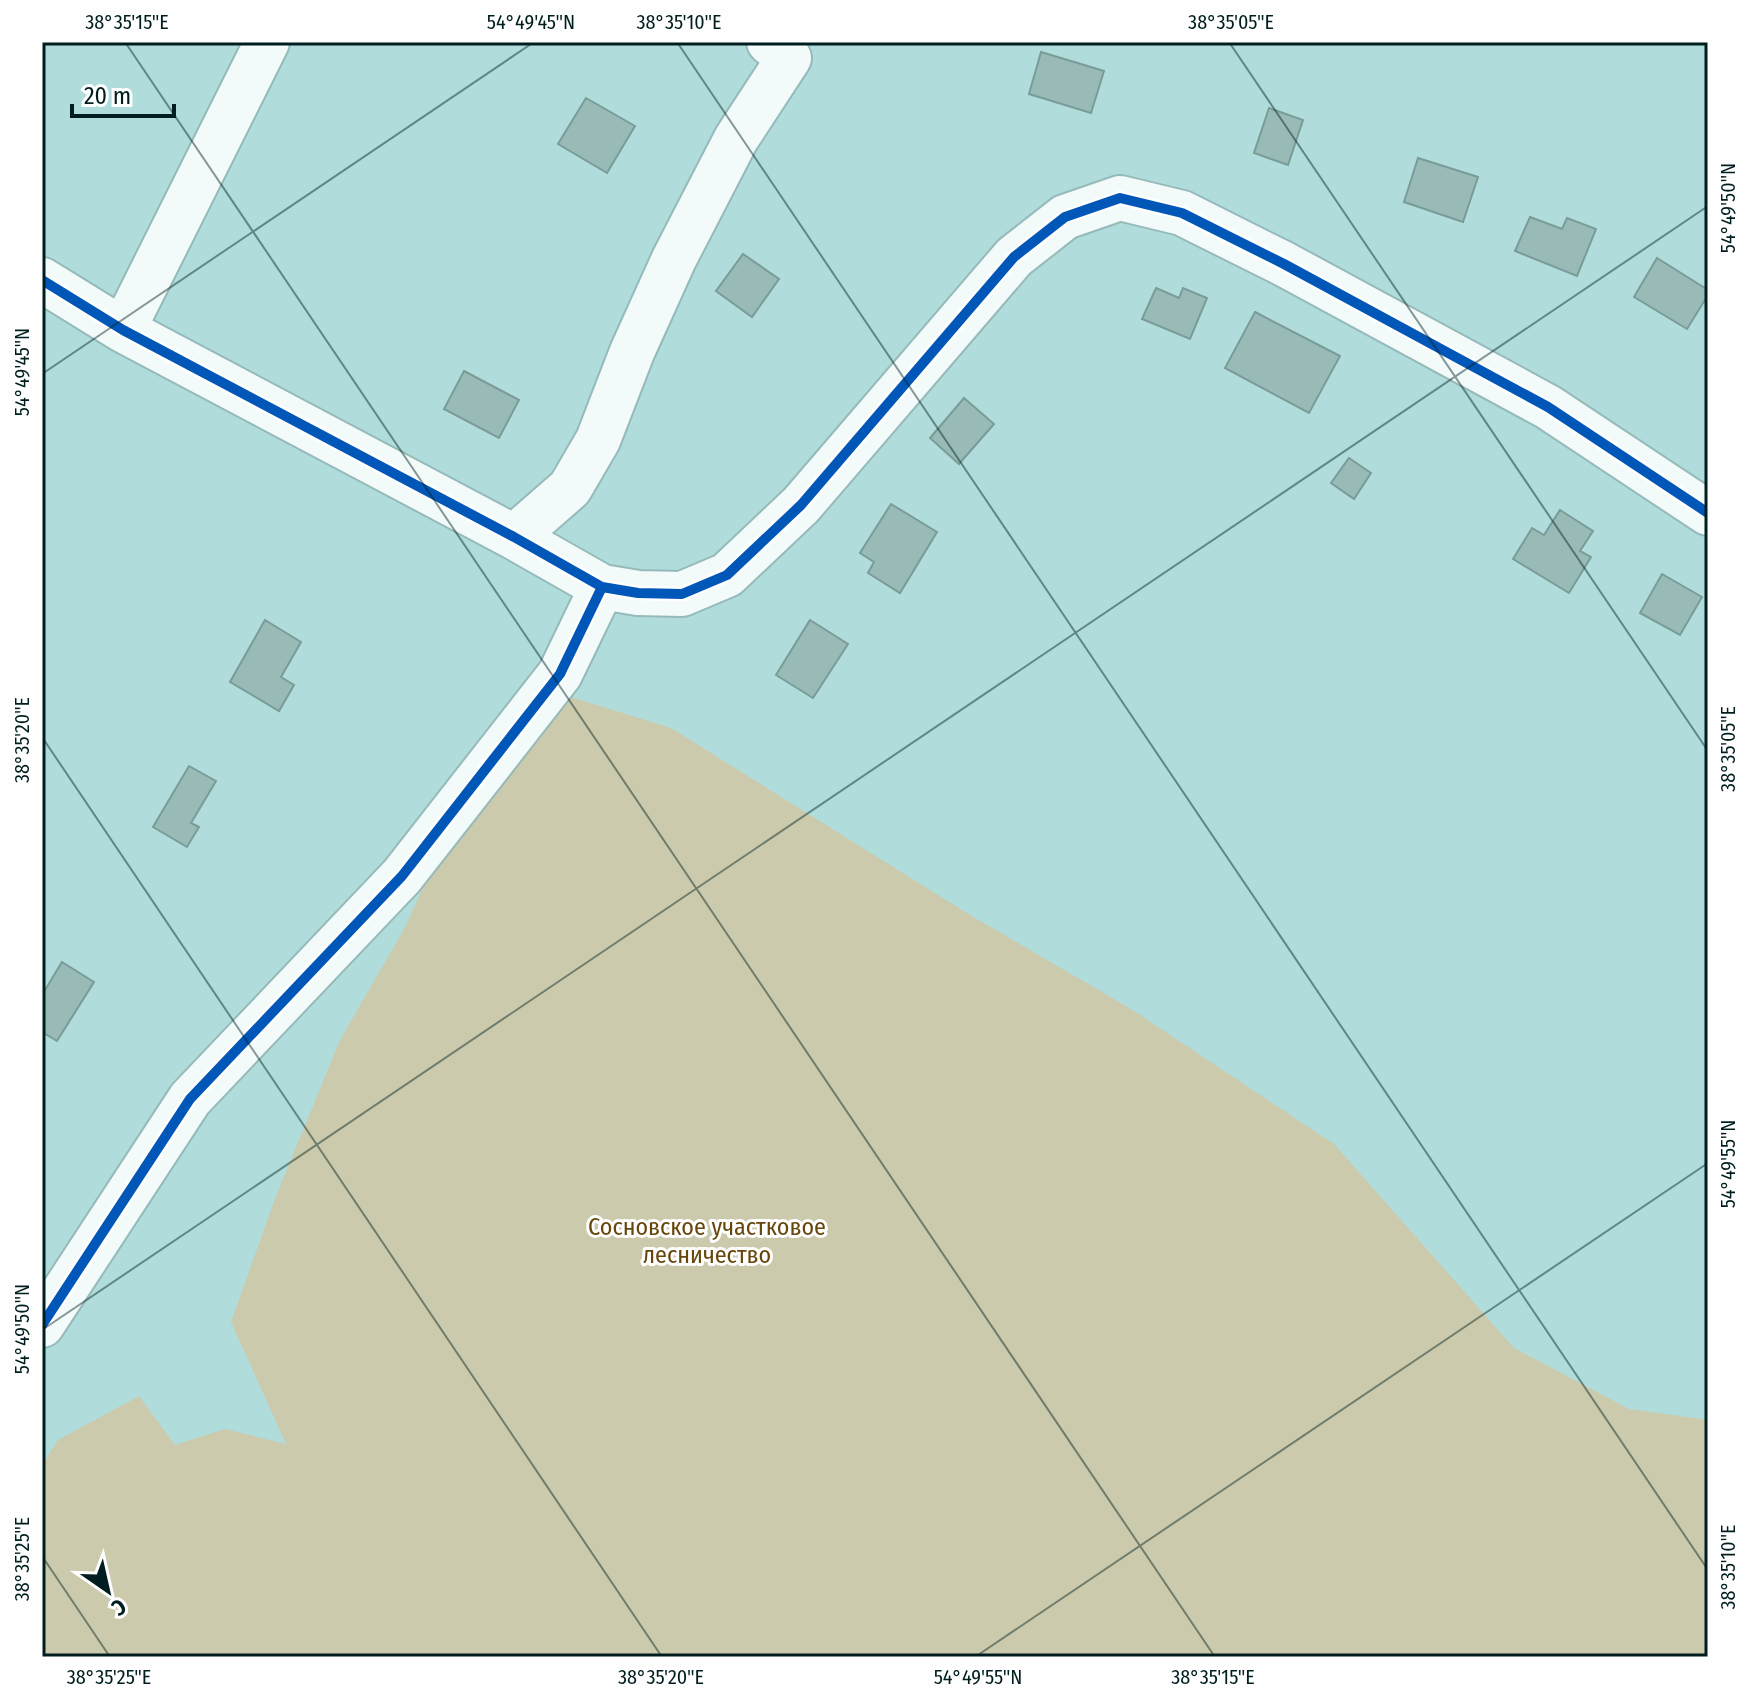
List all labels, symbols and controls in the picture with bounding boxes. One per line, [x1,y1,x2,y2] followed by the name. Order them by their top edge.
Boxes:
[85,10,169,34] text: 38°35'15"E
[487,10,575,34] text: 54°49'45"N
[637,10,722,34] text: 38°35'10"E
[1188,10,1274,34] text: 38°35'05"E
[72,68,174,118] scale bar
[84,82,131,110] text: 20 m
[1716,163,1740,253] text: 54°49'50"N
[10,328,34,416] text: 54°49'45"N
[10,697,34,783] text: 38°35'20"E
[1716,706,1740,792] text: 38°35'05"E
[1716,1120,1740,1208] text: 54°49'55"N
[588,1213,826,1269] park label: Сосновское участковое лесничество
[10,1284,34,1374] text: 54°49'50"N
[10,1517,34,1601] text: 38°35'25"E
[1716,1525,1740,1610] text: 38°35'10"E
[68,1551,148,1631] north arrow
[106,1593,131,1622] text: С
[67,1665,151,1689] text: 38°35'25"E
[618,1665,704,1689] text: 38°35'20"E
[934,1665,1022,1689] text: 54°49'55"N
[1171,1665,1255,1689] text: 38°35'15"E

